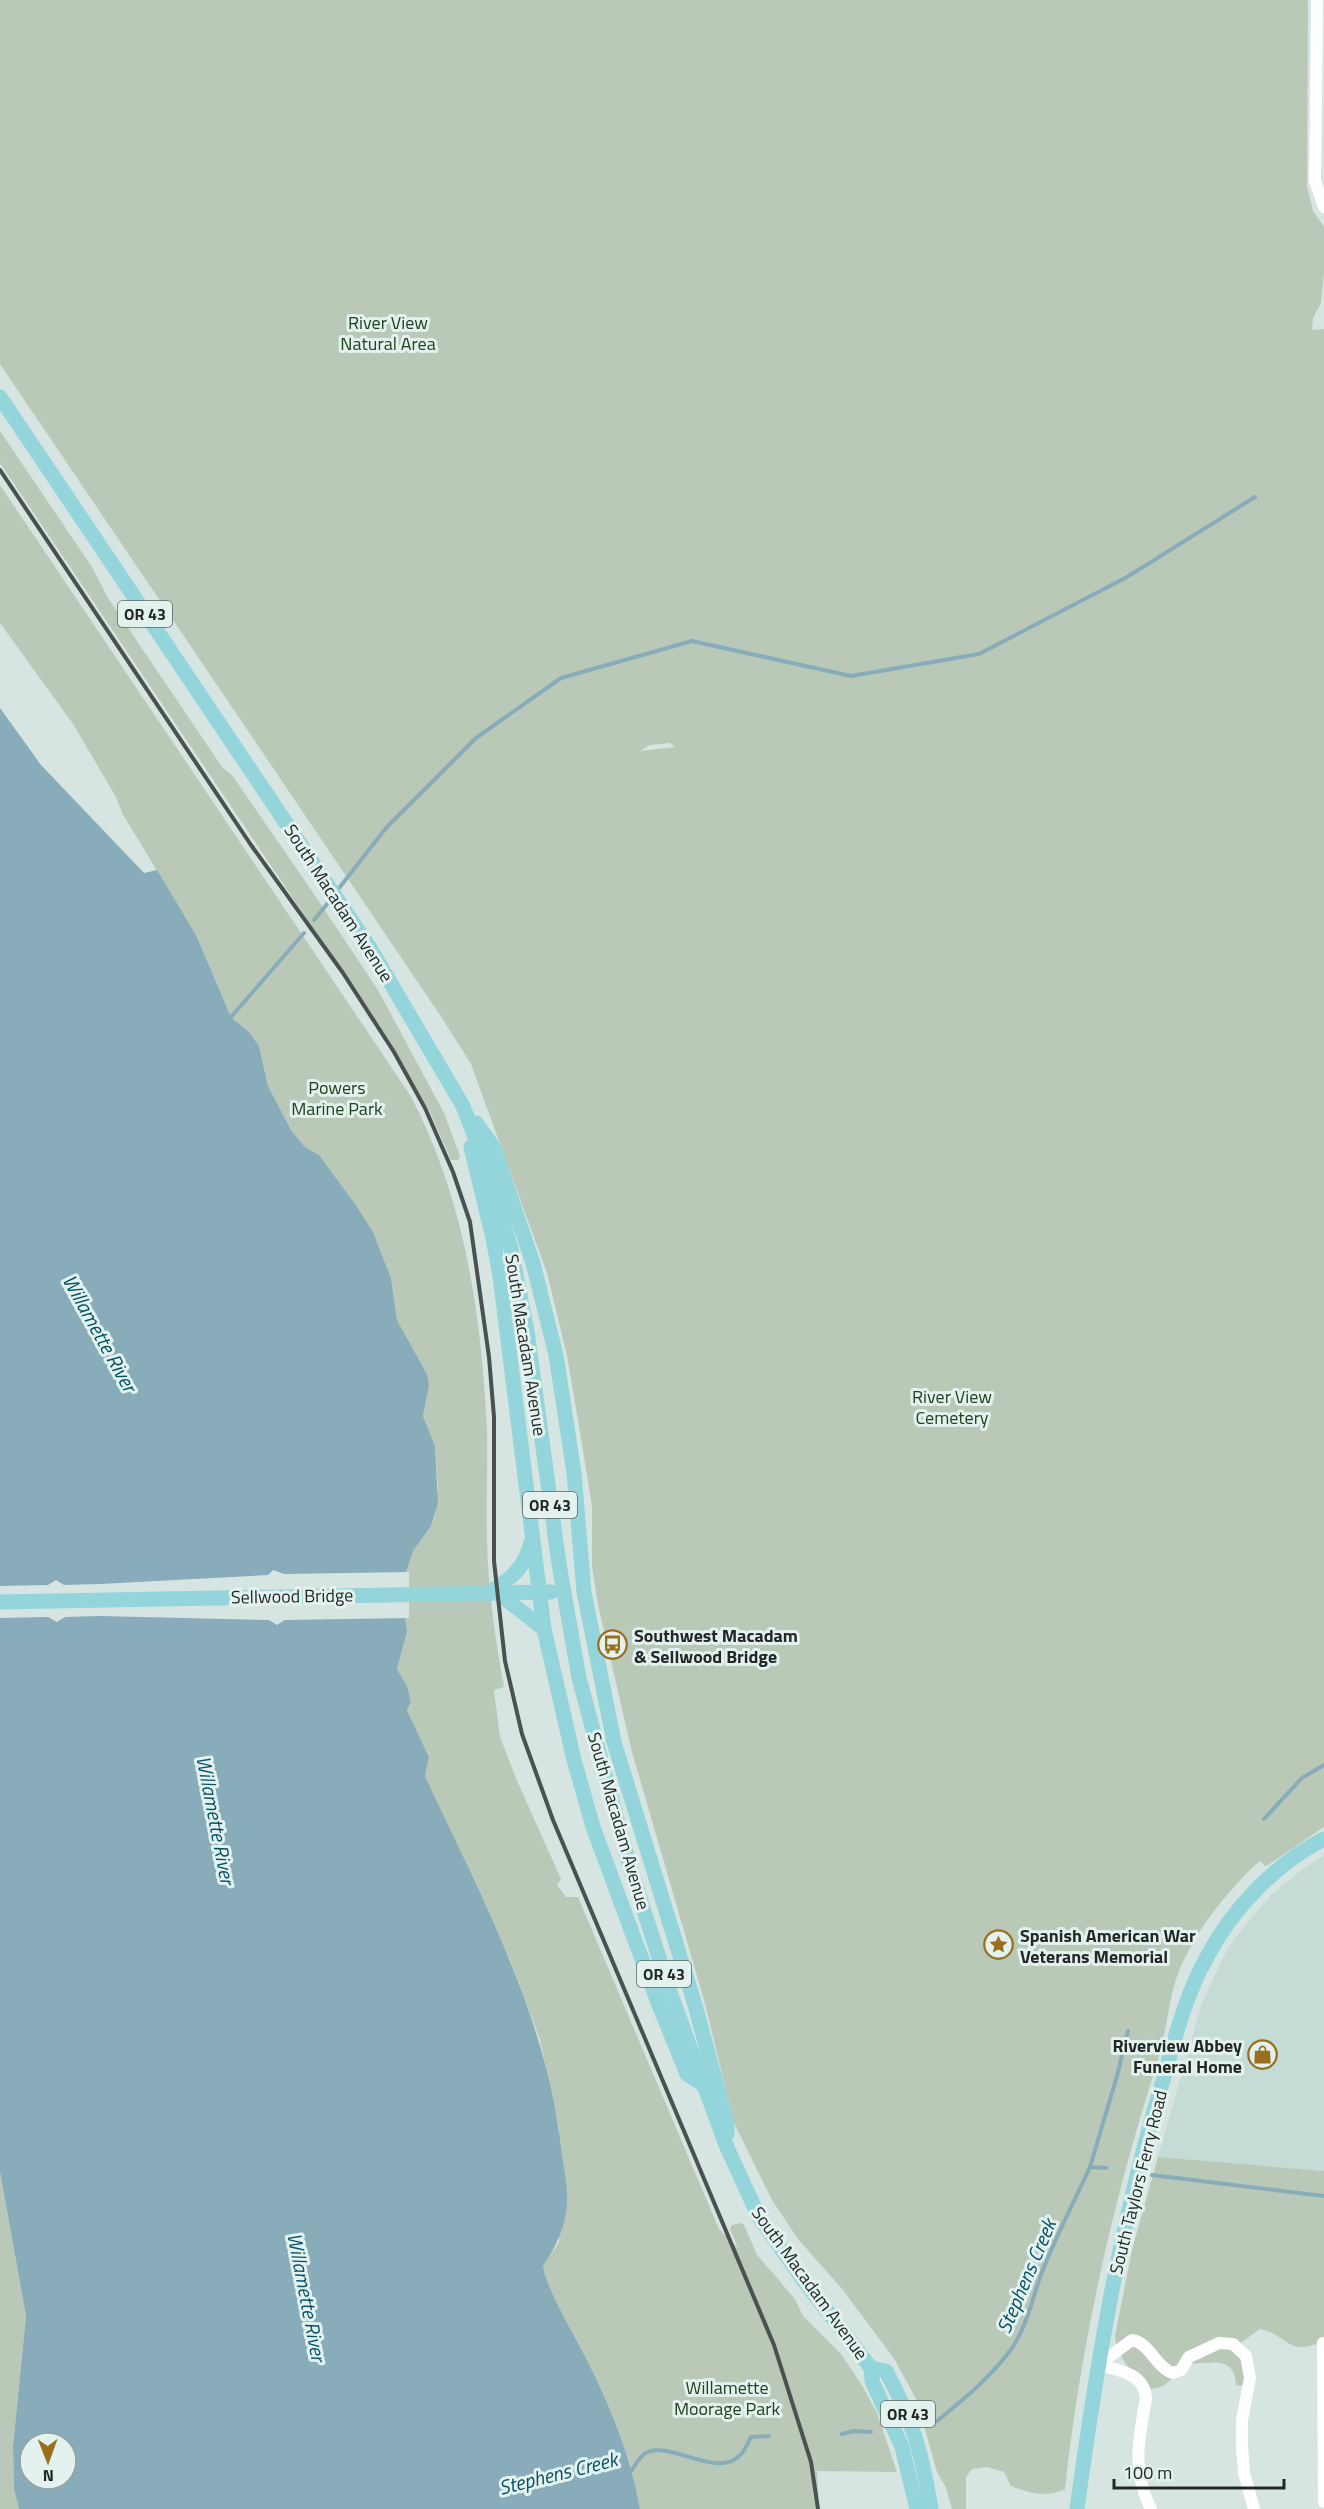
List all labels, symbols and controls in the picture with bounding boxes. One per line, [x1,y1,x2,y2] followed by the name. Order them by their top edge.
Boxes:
[340,309,436,357] park label: River View Natural Area
[118,601,172,627] road number: OR 43
[278,819,400,987] street label: South Macadam Avenue
[291,1074,383,1122] park label: Powers Marine Park
[498,1252,554,1438] street label: South Macadam Avenue
[55,1269,146,1400] water label: Willamette River
[912,1383,992,1431] park label: River View Cemetery
[523,1492,577,1518] road number: OR 43
[231,1581,353,1611] street label: Sellwood Bridge
[634,1622,798,1670] place label: Southwest Macadam & Sellwood Bridge
[597,1629,629,1661] bus stop icon: Southwest Macadam & Sellwood Bridge
[581,1729,657,1913] street label: South Macadam Avenue
[188,1753,244,1889] water label: Willamette River
[1020,1922,1196,1970] place label: Spanish American War Veterans Memorial
[983,1929,1015,1961] place icon: Spanish American War Veterans Memorial
[637,1961,691,1987] road number: OR 43
[1112,2032,1242,2080] place label: Riverview Abbey Funeral Home
[1247,2039,1279,2071] shop icon: Riverview Abbey Funeral Home
[1102,2087,1174,2277] street label: South Taylors Ferry Road
[745,2201,875,2365] street label: South Macadam Avenue
[988,2212,1065,2338] water label: Stephens Creek
[279,2230,335,2366] water label: Willamette River
[674,2374,780,2422] park label: Willamette Moorage Park
[881,2401,935,2427] road number: OR 43
[18,2431,78,2491] north arrow
[495,2443,623,2503] water label: Stephens Creek
[1114,2452,1284,2490] scale bar
[1123,2459,1172,2486] text: 100 m
[43,2464,54,2488] text: N

